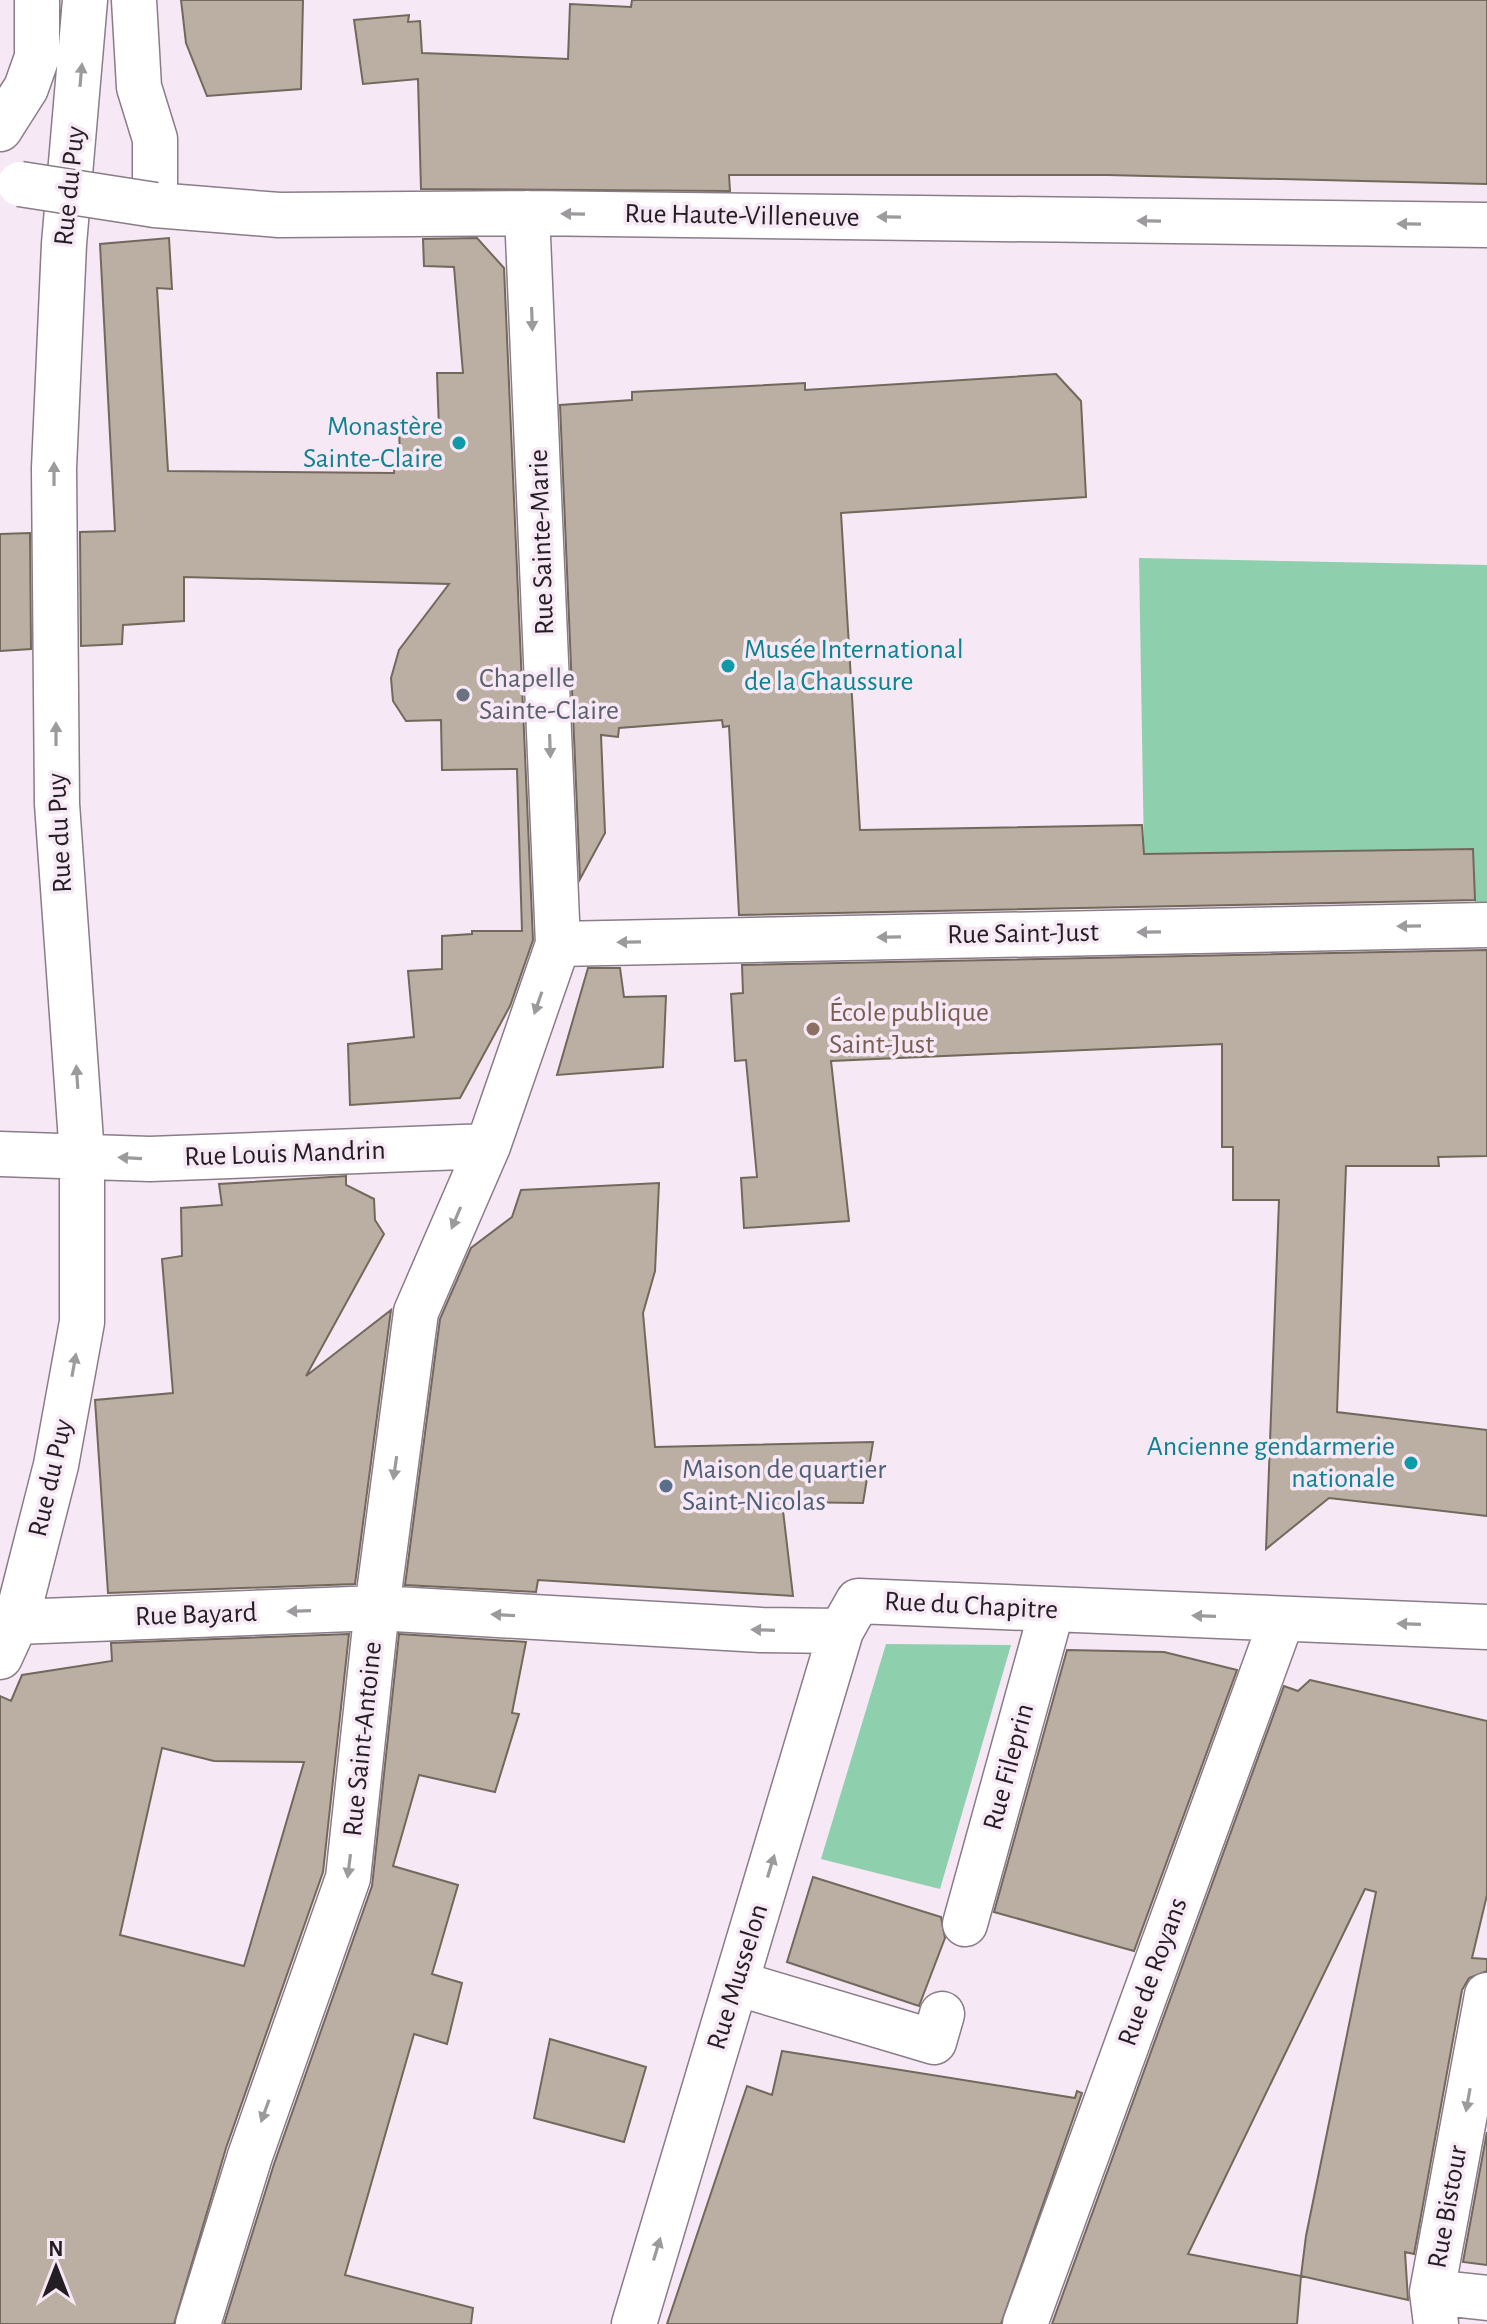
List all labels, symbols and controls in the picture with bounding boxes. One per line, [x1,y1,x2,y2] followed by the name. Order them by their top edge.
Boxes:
[75,62,88,87] one-way arrow
[50,125,90,247] street label: Rue du Puy
[624,200,860,232] street label: Rue Haute-Villeneuve
[560,207,585,220] one-way arrow
[876,211,901,224] one-way arrow
[1136,214,1161,227] one-way arrow
[1396,218,1421,230] one-way arrow
[526,307,539,332] one-way arrow
[303,413,443,473] place label: Monastère Sainte-Claire
[450,434,468,452] marker: Monastère Sainte-Claire
[525,449,559,635] street label: Rue Sainte-Marie
[48,461,60,486] one-way arrow
[744,636,964,696] place label: Musée International de la Chaussure
[719,657,737,675] marker: Musée International de la Chaussure
[479,665,619,725] place label: Chapelle Sainte-Claire
[454,686,472,704] marker: Chapelle Sainte-Claire
[50,721,62,746] one-way arrow
[544,734,557,759] one-way arrow
[43,772,77,894] street label: Rue du Puy
[947,919,1099,949] street label: Rue Saint-Just
[1396,920,1421,933] one-way arrow
[1136,925,1161,938] one-way arrow
[876,931,901,943] one-way arrow
[616,936,641,949] one-way arrow
[531,991,543,1015] one-way arrow
[829,996,989,1059] place label: École publique Saint-Just
[804,1020,822,1038] marker: École publique Saint-Just
[70,1065,83,1090] one-way arrow
[184,1136,386,1172] street label: Rue Louis Mandrin
[117,1151,142,1164] one-way arrow
[450,1206,463,1230] one-way arrow
[68,1352,80,1377] one-way arrow
[24,1416,78,1540] street label: Rue du Puy
[1147,1433,1395,1493] place label: Ancienne gendarmerie nationale
[1402,1454,1420,1472] marker: Ancienne gendarmerie nationale
[388,1456,401,1481] one-way arrow
[682,1456,886,1516] place label: Maison de quartier Saint-Nicolas
[657,1477,675,1495] marker: Maison de quartier Saint-Nicolas
[883,1587,1059,1625] street label: Rue du Chapitre
[135,1599,257,1631] street label: Rue Bayard
[286,1605,311,1618] one-way arrow
[490,1608,515,1621] one-way arrow
[1191,1609,1216,1622] one-way arrow
[1396,1617,1421,1630] one-way arrow
[750,1623,775,1636] one-way arrow
[339,1640,387,1838] street label: Rue Saint-Antoine
[979,1701,1039,1833] street label: Rue Fileprin
[343,1854,356,1879] one-way arrow
[765,1854,778,1878] one-way arrow
[1113,1894,1193,2050] street label: Rue de Royans
[703,1901,773,2053] street label: Rue Musselon
[1461,2087,1473,2112] one-way arrow
[259,2100,271,2124] one-way arrow
[1423,2143,1473,2271] street label: Rue Bistour
[16,2228,96,2308] north arrow
[651,2237,664,2261] one-way arrow
[48,2238,64,2260] text: N

